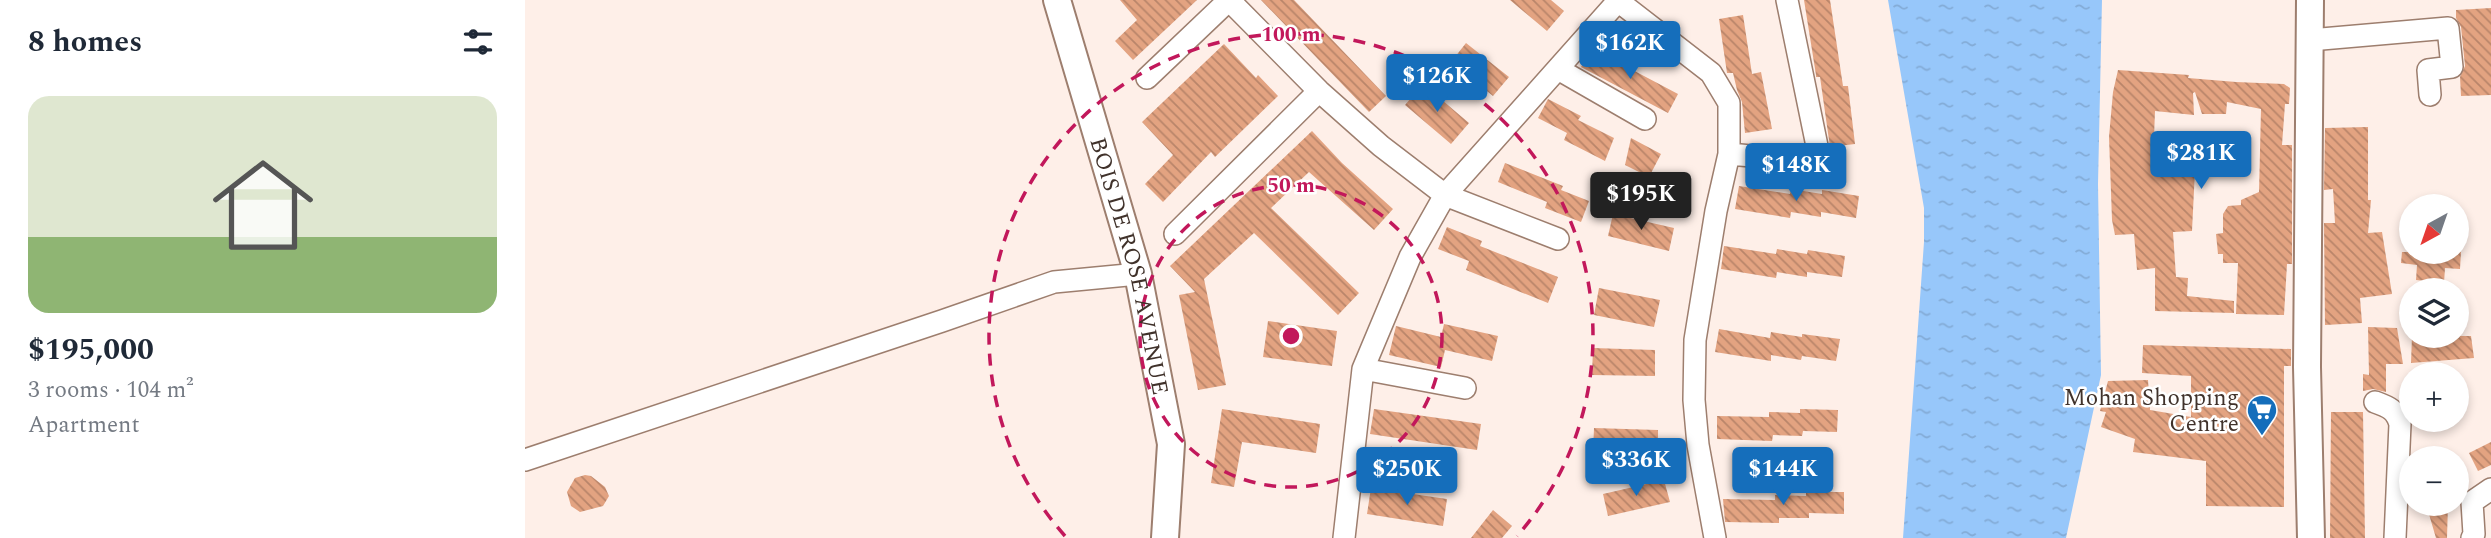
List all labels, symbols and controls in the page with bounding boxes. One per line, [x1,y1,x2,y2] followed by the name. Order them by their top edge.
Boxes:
[28,19,142,65] text: 8 homes
[1261,19,1321,51] text: 100 m
[1581,22,1679,81] pin: $162K
[459,23,497,61] icon: filters
[1595,26,1665,61] text: $162K
[1388,54,1486,114] pin: $126K
[1402,59,1472,94] text: $126K
[2152,132,2250,191] pin: $281K
[1079,133,1177,398] street label: BOIS DE ROSE AVENUE
[2166,136,2236,171] text: $281K
[200,142,326,268] icon: home
[1747,144,1845,203] pin: $148K
[1761,148,1831,183] text: $148K
[1267,170,1315,202] text: 50 m
[1592,173,1690,232] pin: $195K
[1606,177,1676,212] text: $195K
[2399,194,2469,264] north arrow
[2399,194,2469,516] map controls
[2399,278,2469,348] button: layers
[1279,324,1303,348] centre of rings
[28,327,154,373] text: $195,000
[2399,362,2469,432] button: +
[28,373,194,408] text: 3 rooms · 104 m²
[2064,381,2239,442] place label: Mohan Shopping Centre
[2245,393,2279,437] supermarket icon: Mohan Shopping Centre
[28,408,140,443] text: Apartment
[1587,438,1685,498] pin: $336K
[1601,443,1671,478] text: $336K
[2399,446,2469,516] button: −
[1358,448,1456,507] pin: $250K
[1734,448,1832,507] pin: $144K
[1372,452,1442,487] text: $250K
[1748,452,1818,487] text: $144K

